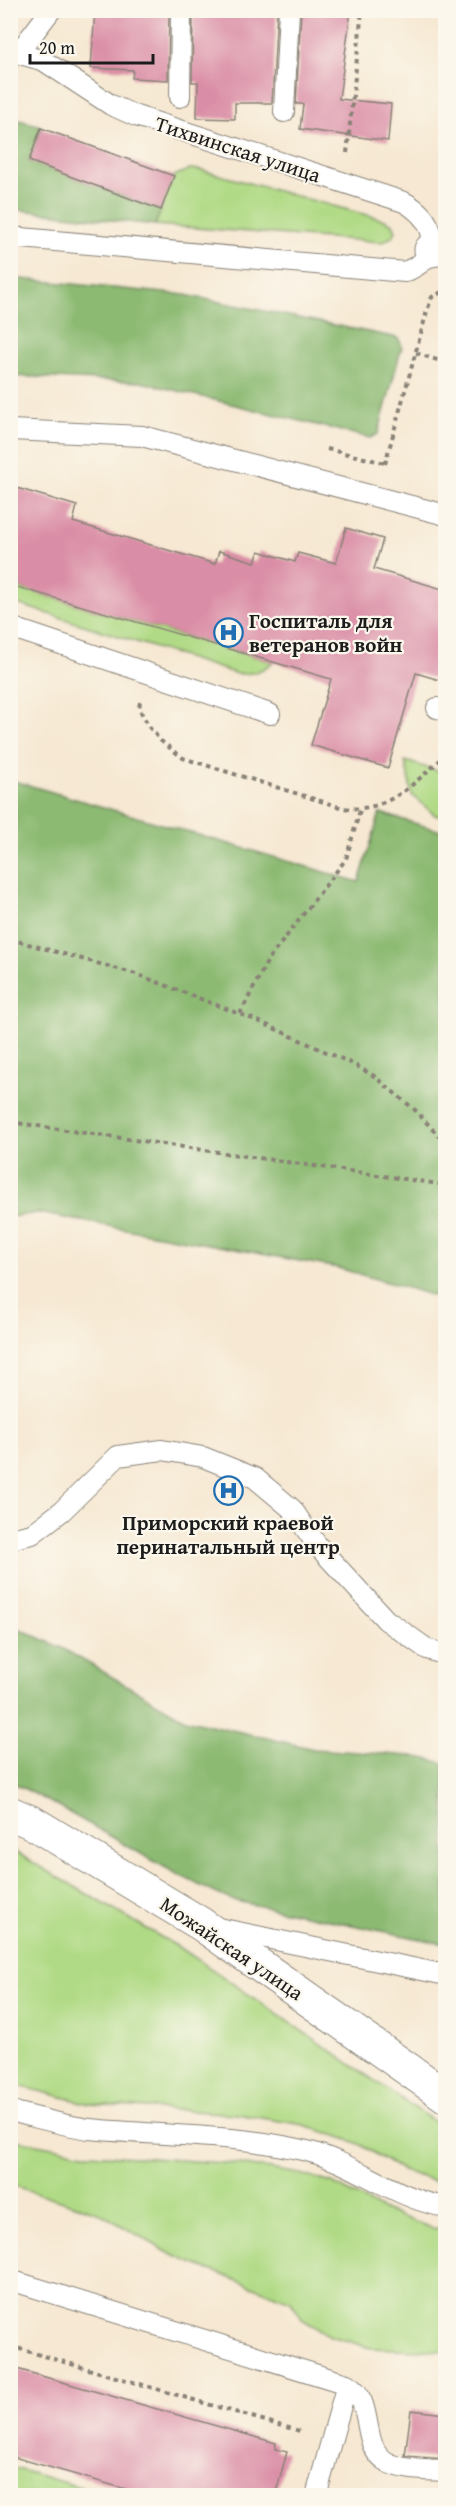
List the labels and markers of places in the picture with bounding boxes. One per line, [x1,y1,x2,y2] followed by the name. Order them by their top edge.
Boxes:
[249,605,403,660] place label: Госпиталь для ветеранов войн
[212,616,244,648] hospital icon: Госпиталь для ветеранов войн
[212,1475,244,1507] hospital icon: Приморский краевой перинатальный центр
[116,1507,340,1562] place label: Приморский краевой перинатальный центр

